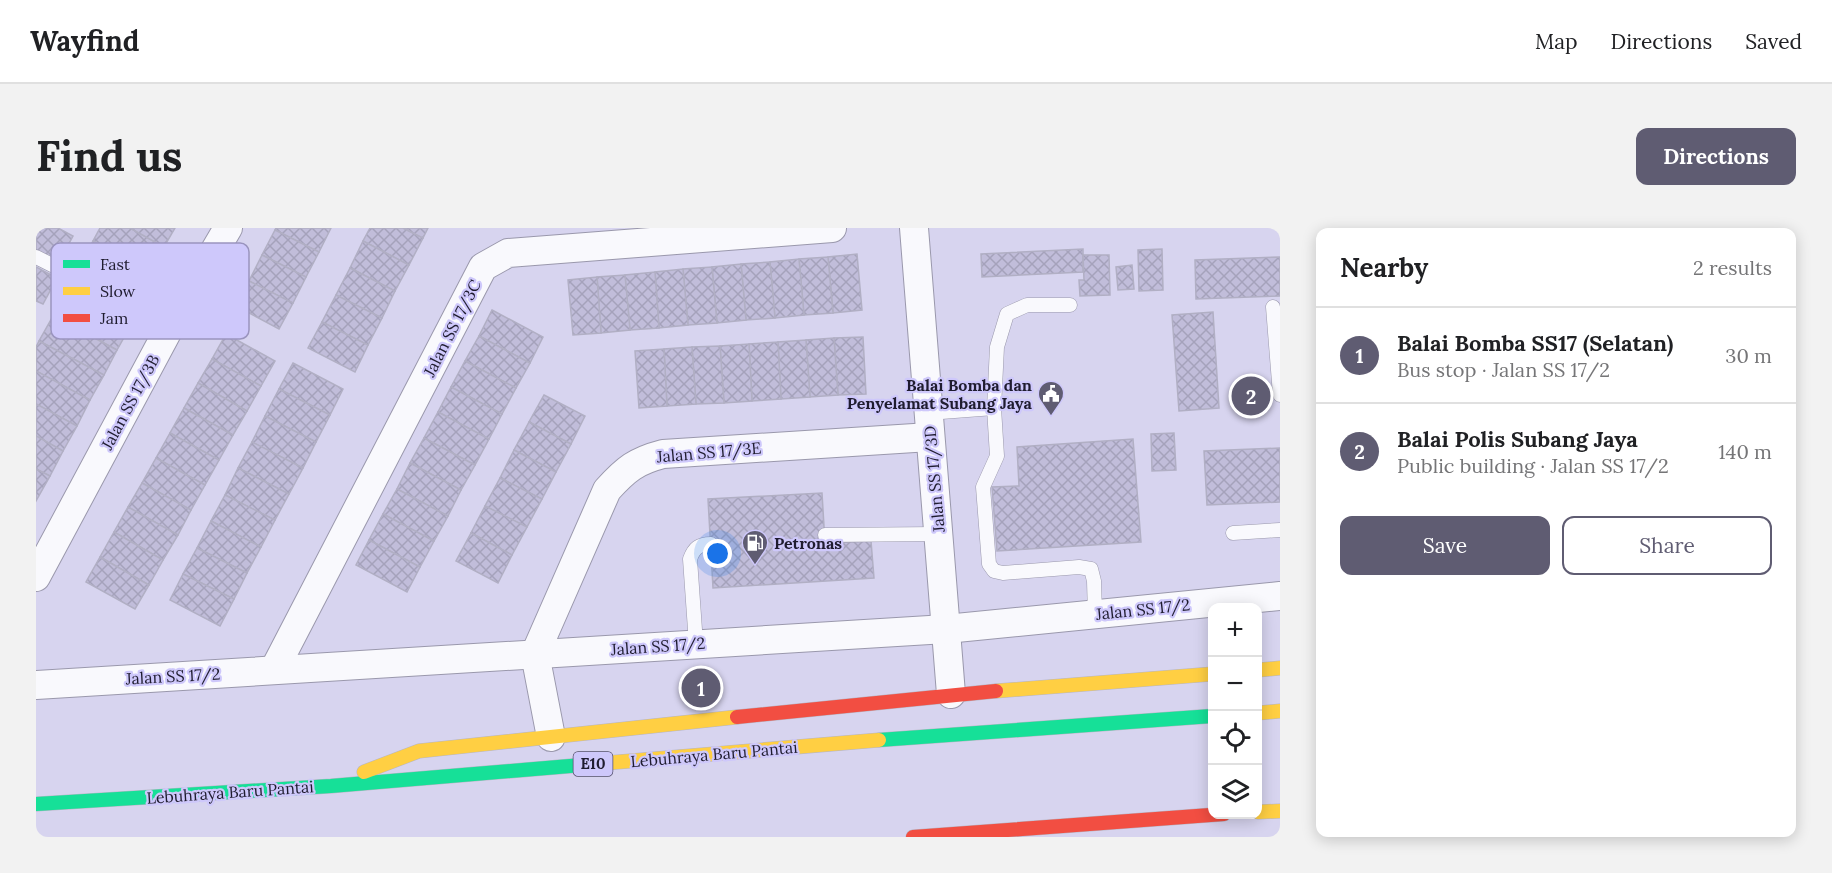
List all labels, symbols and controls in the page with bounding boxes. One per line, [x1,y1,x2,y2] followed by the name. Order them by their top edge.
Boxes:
[30,23,139,59] text: Wayfind
[1535,28,1578,55] text: Map
[1611,28,1712,55] text: Directions
[1745,28,1802,55] text: Saved
[1636,128,1796,185] button: Directions
[36,129,182,183] text: Find us
[51,243,249,339] legend
[1340,251,1428,284] text: Nearby
[100,254,131,274] text: Fast
[1693,255,1772,280] text: 2 results
[419,276,486,381] street label: Jalan SS 17/3C
[100,281,136,301] text: Slow
[99,308,128,328] text: Jam
[1397,329,1673,357] text: Balai Bomba SS17 (Selatan)
[1355,343,1364,368] text: 1
[1725,343,1772,368] text: 30 m
[96,351,164,454] street label: Jalan SS 17/3B
[1397,357,1610,382] text: Bus stop · Jalan SS 17/2
[1232,374,1270,418] pin: 2
[847,375,1033,413] place label: Balai Bomba dan Penyelamat Subang Jaya
[1036,379,1066,417] public building icon: Balai Bomba dan Penyelamat Subang Jaya
[919,425,950,534] street label: Jalan SS 17/3D
[1397,425,1638,453] text: Balai Polis Subang Jaya
[655,437,762,468] street label: Jalan SS 17/3E
[1354,439,1365,464] text: 2
[1718,439,1772,464] text: 140 m
[1397,453,1669,478] text: Public building · Jalan SS 17/2
[1340,516,1550,575] button: Save
[1562,516,1772,575] button: Share
[740,528,770,566] fuel station icon: Petronas
[774,533,842,553] place label: Petronas
[703,539,732,568] your location
[1094,594,1191,625] street label: Jalan SS 17/2
[1208,603,1262,819] map controls
[1208,603,1262,657] button: +
[609,633,706,660] street label: Jalan SS 17/2
[1208,657,1262,711] button: −
[124,664,221,690] street label: Jalan SS 17/2
[682,666,720,710] pin: 1
[1208,711,1262,765] button: locate
[630,737,798,771] street label: Lebuhraya Baru Pantai
[574,752,612,776] road number: E10
[1208,765,1262,819] button: layers
[146,776,314,808] street label: Lebuhraya Baru Pantai

